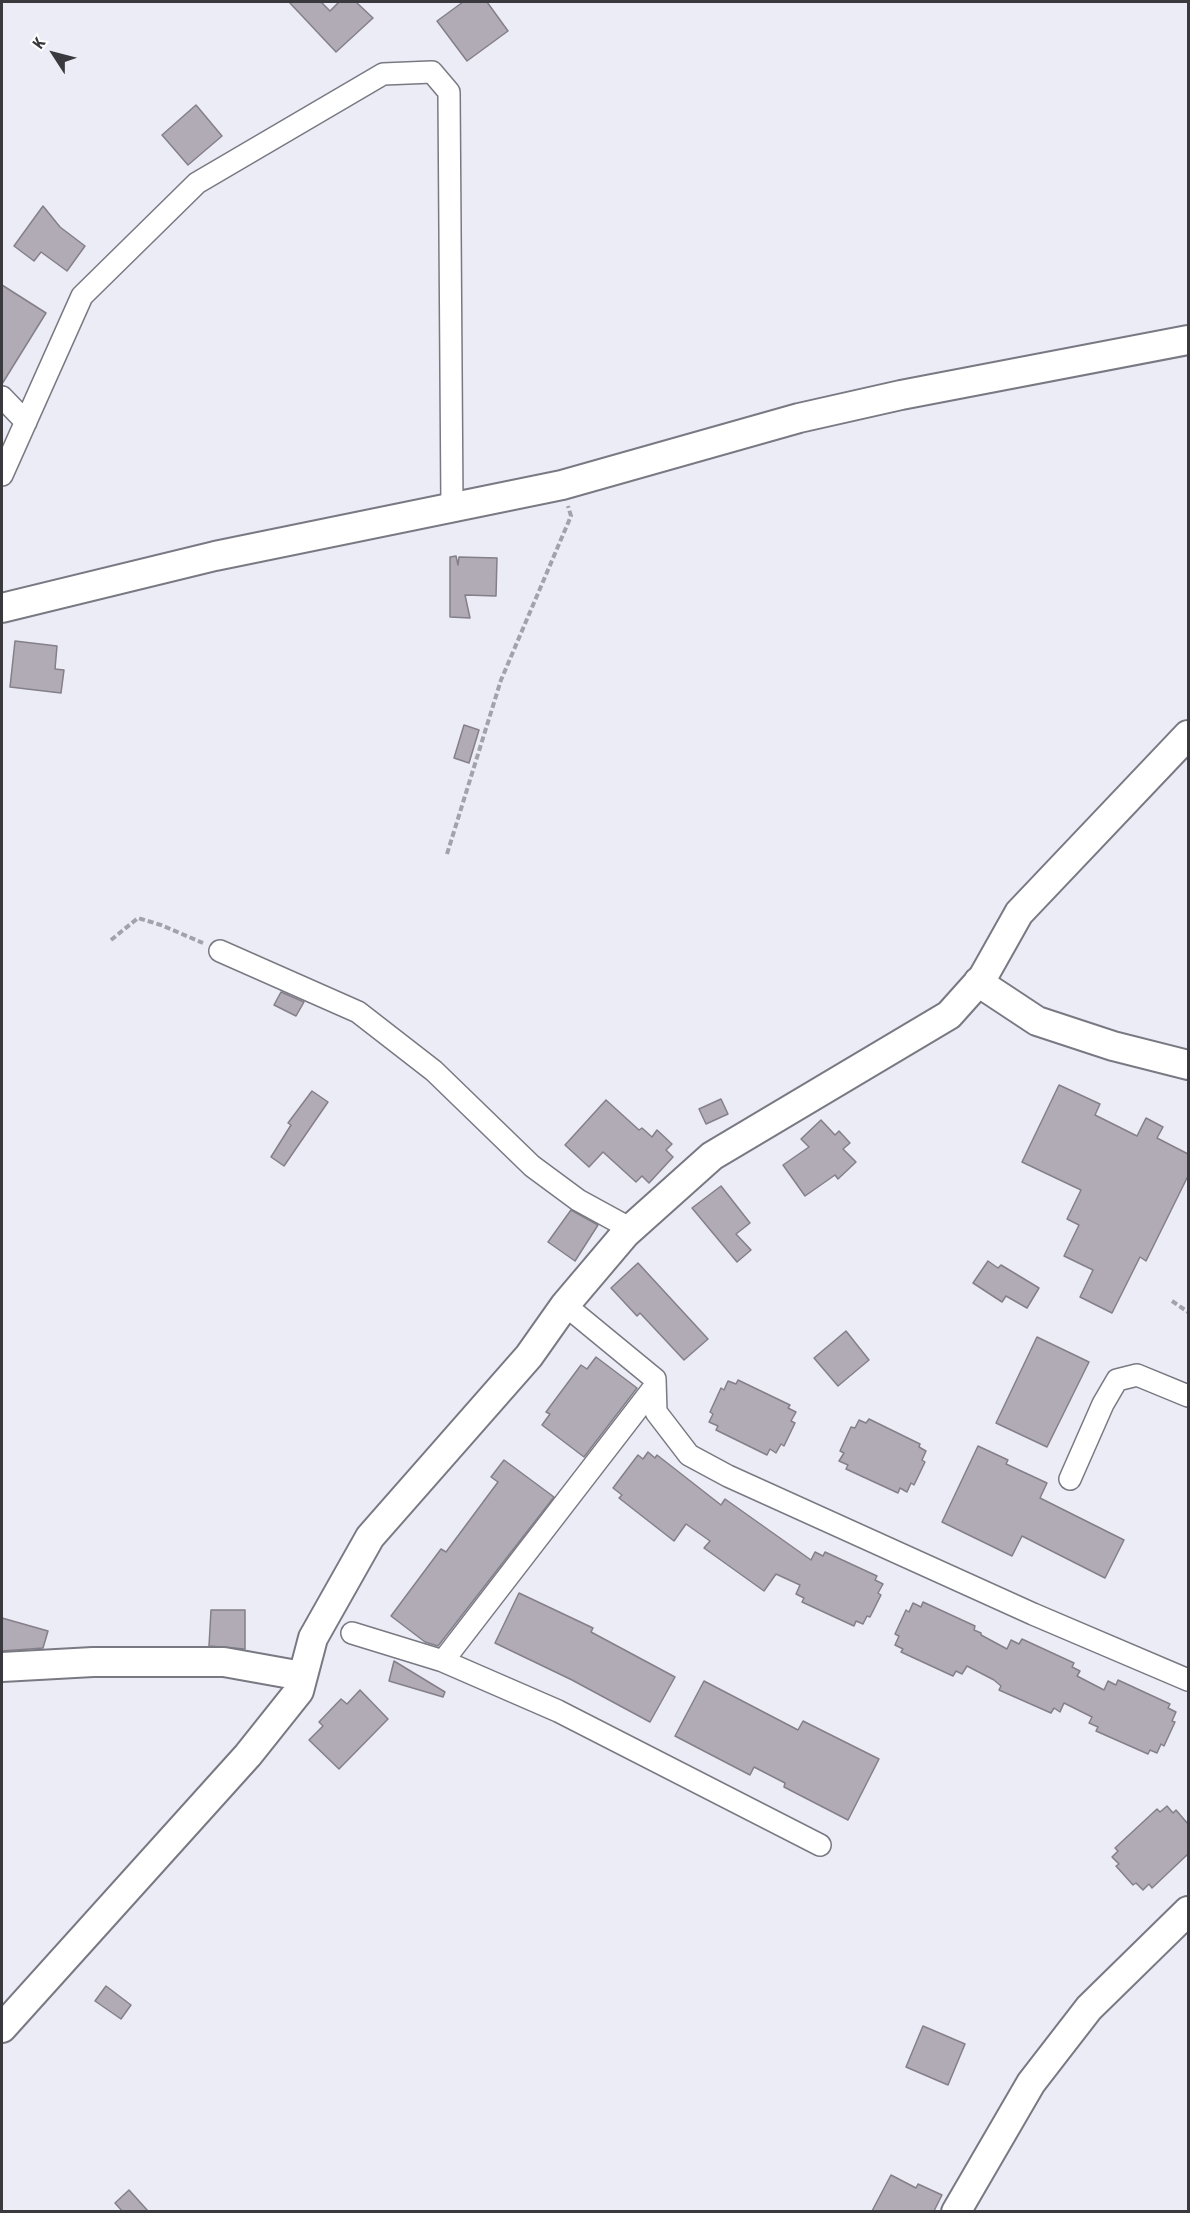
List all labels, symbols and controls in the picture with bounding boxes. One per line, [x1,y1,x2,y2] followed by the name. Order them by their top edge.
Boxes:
[24,24,84,84] north arrow
[29,34,49,52] text: K

